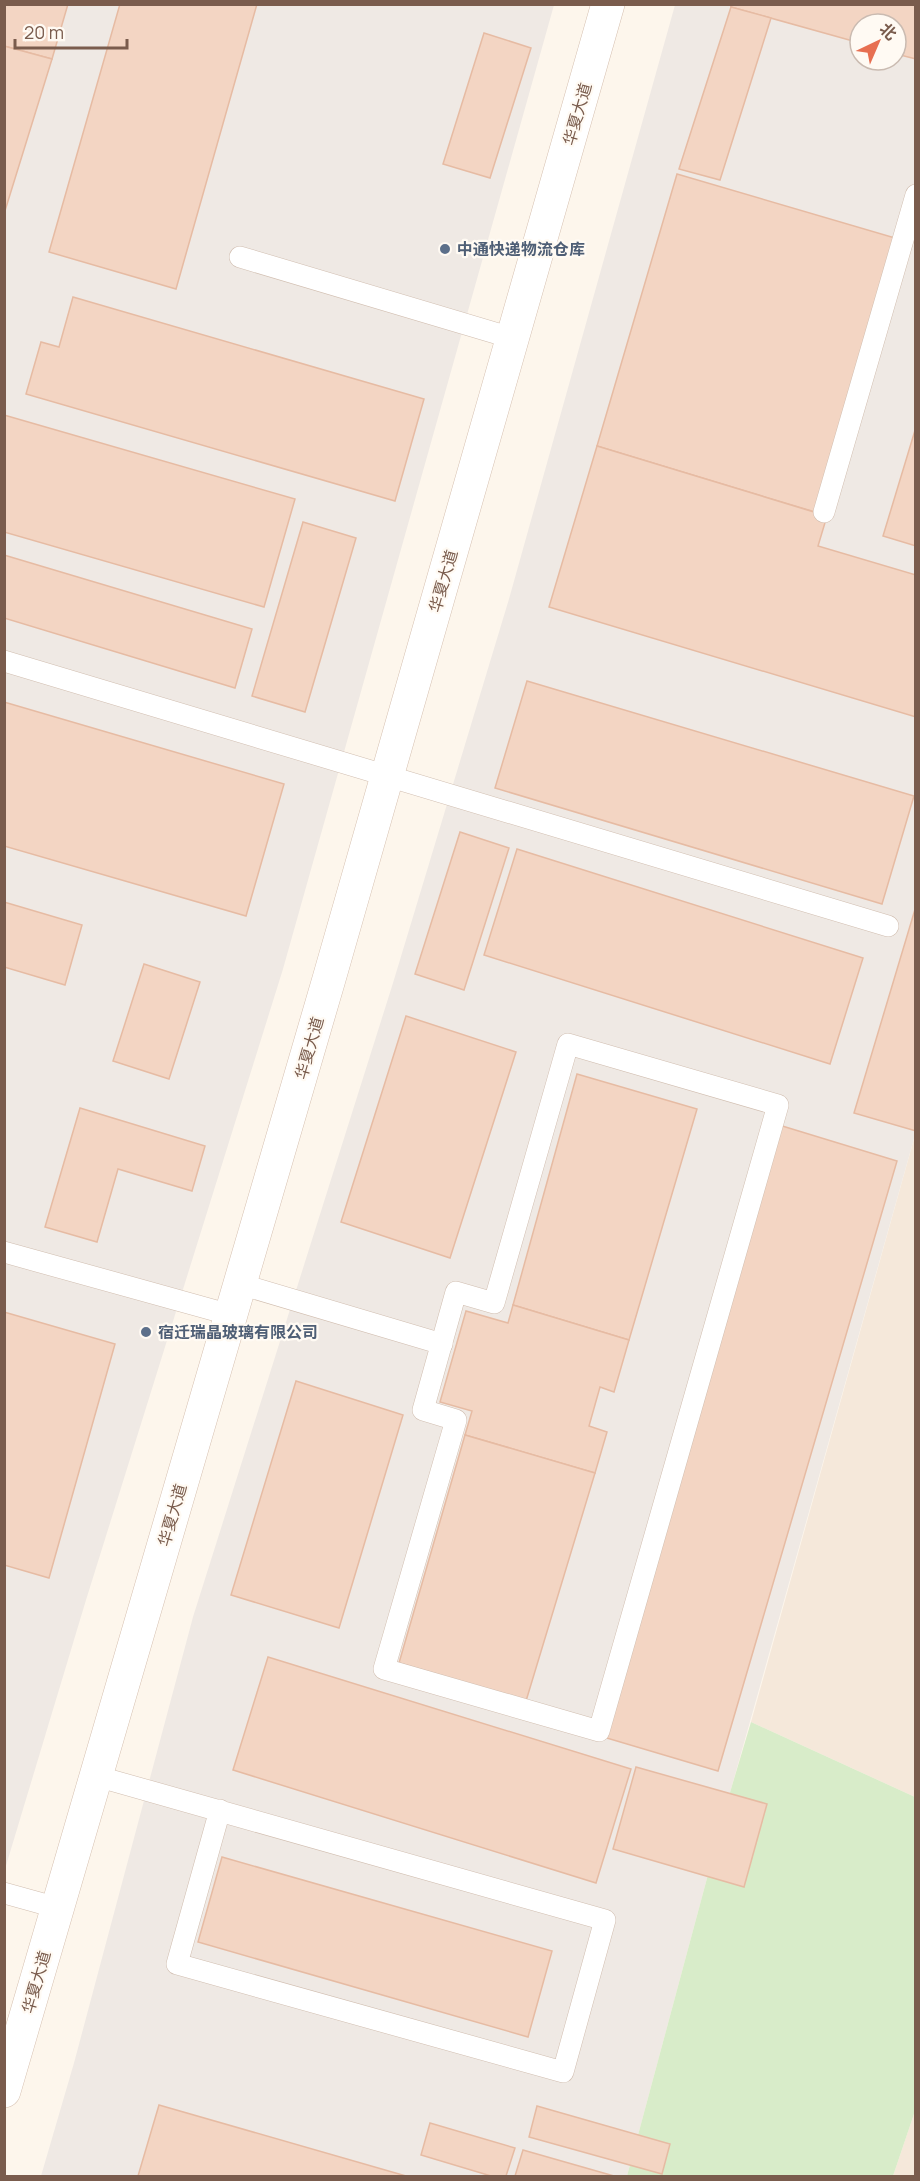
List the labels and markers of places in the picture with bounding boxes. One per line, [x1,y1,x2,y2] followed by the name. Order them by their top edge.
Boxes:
[457,238,585,260] place label: 中通快递物流仓库
[438,242,452,256] marker: 中通快递物流仓库
[158,1321,318,1343] place label: 宿迁瑞晶玻璃有限公司
[139,1325,153,1339] marker: 宿迁瑞晶玻璃有限公司

